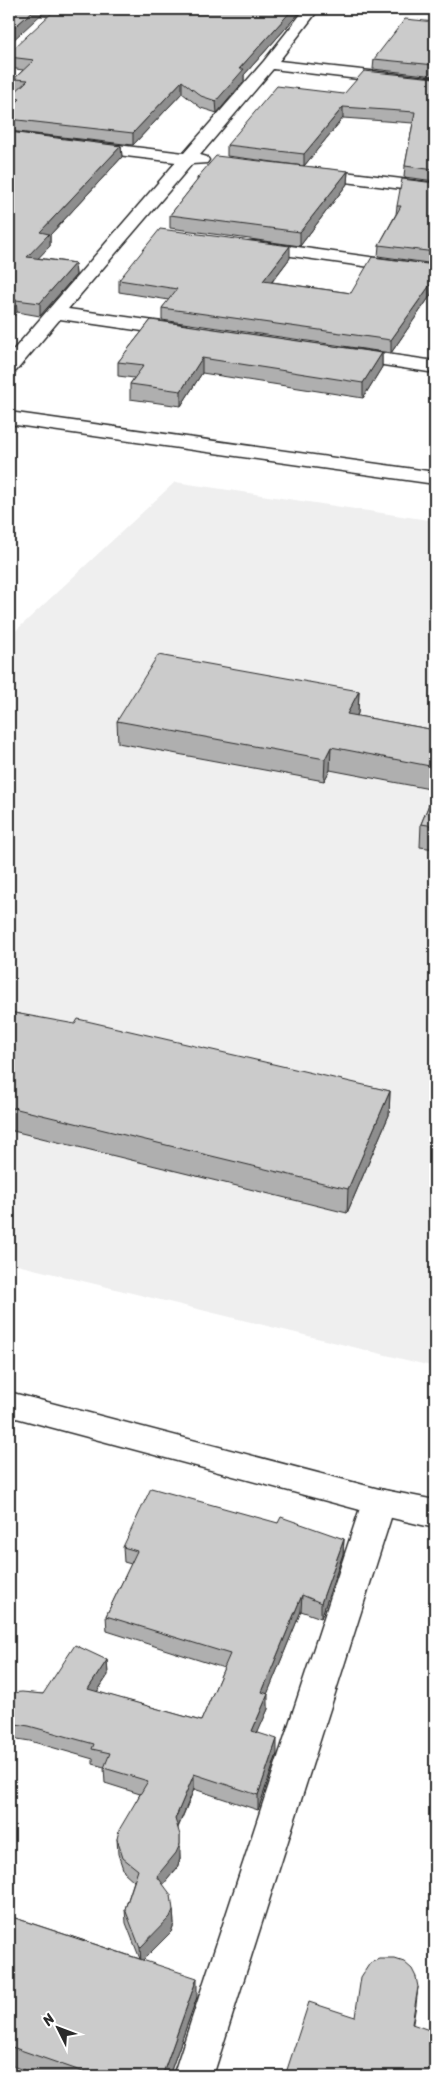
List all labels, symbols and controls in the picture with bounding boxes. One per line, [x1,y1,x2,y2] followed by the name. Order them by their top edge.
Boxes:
[32,2002,82,2052] north arrow
[36,2007,61,2032] text: N

